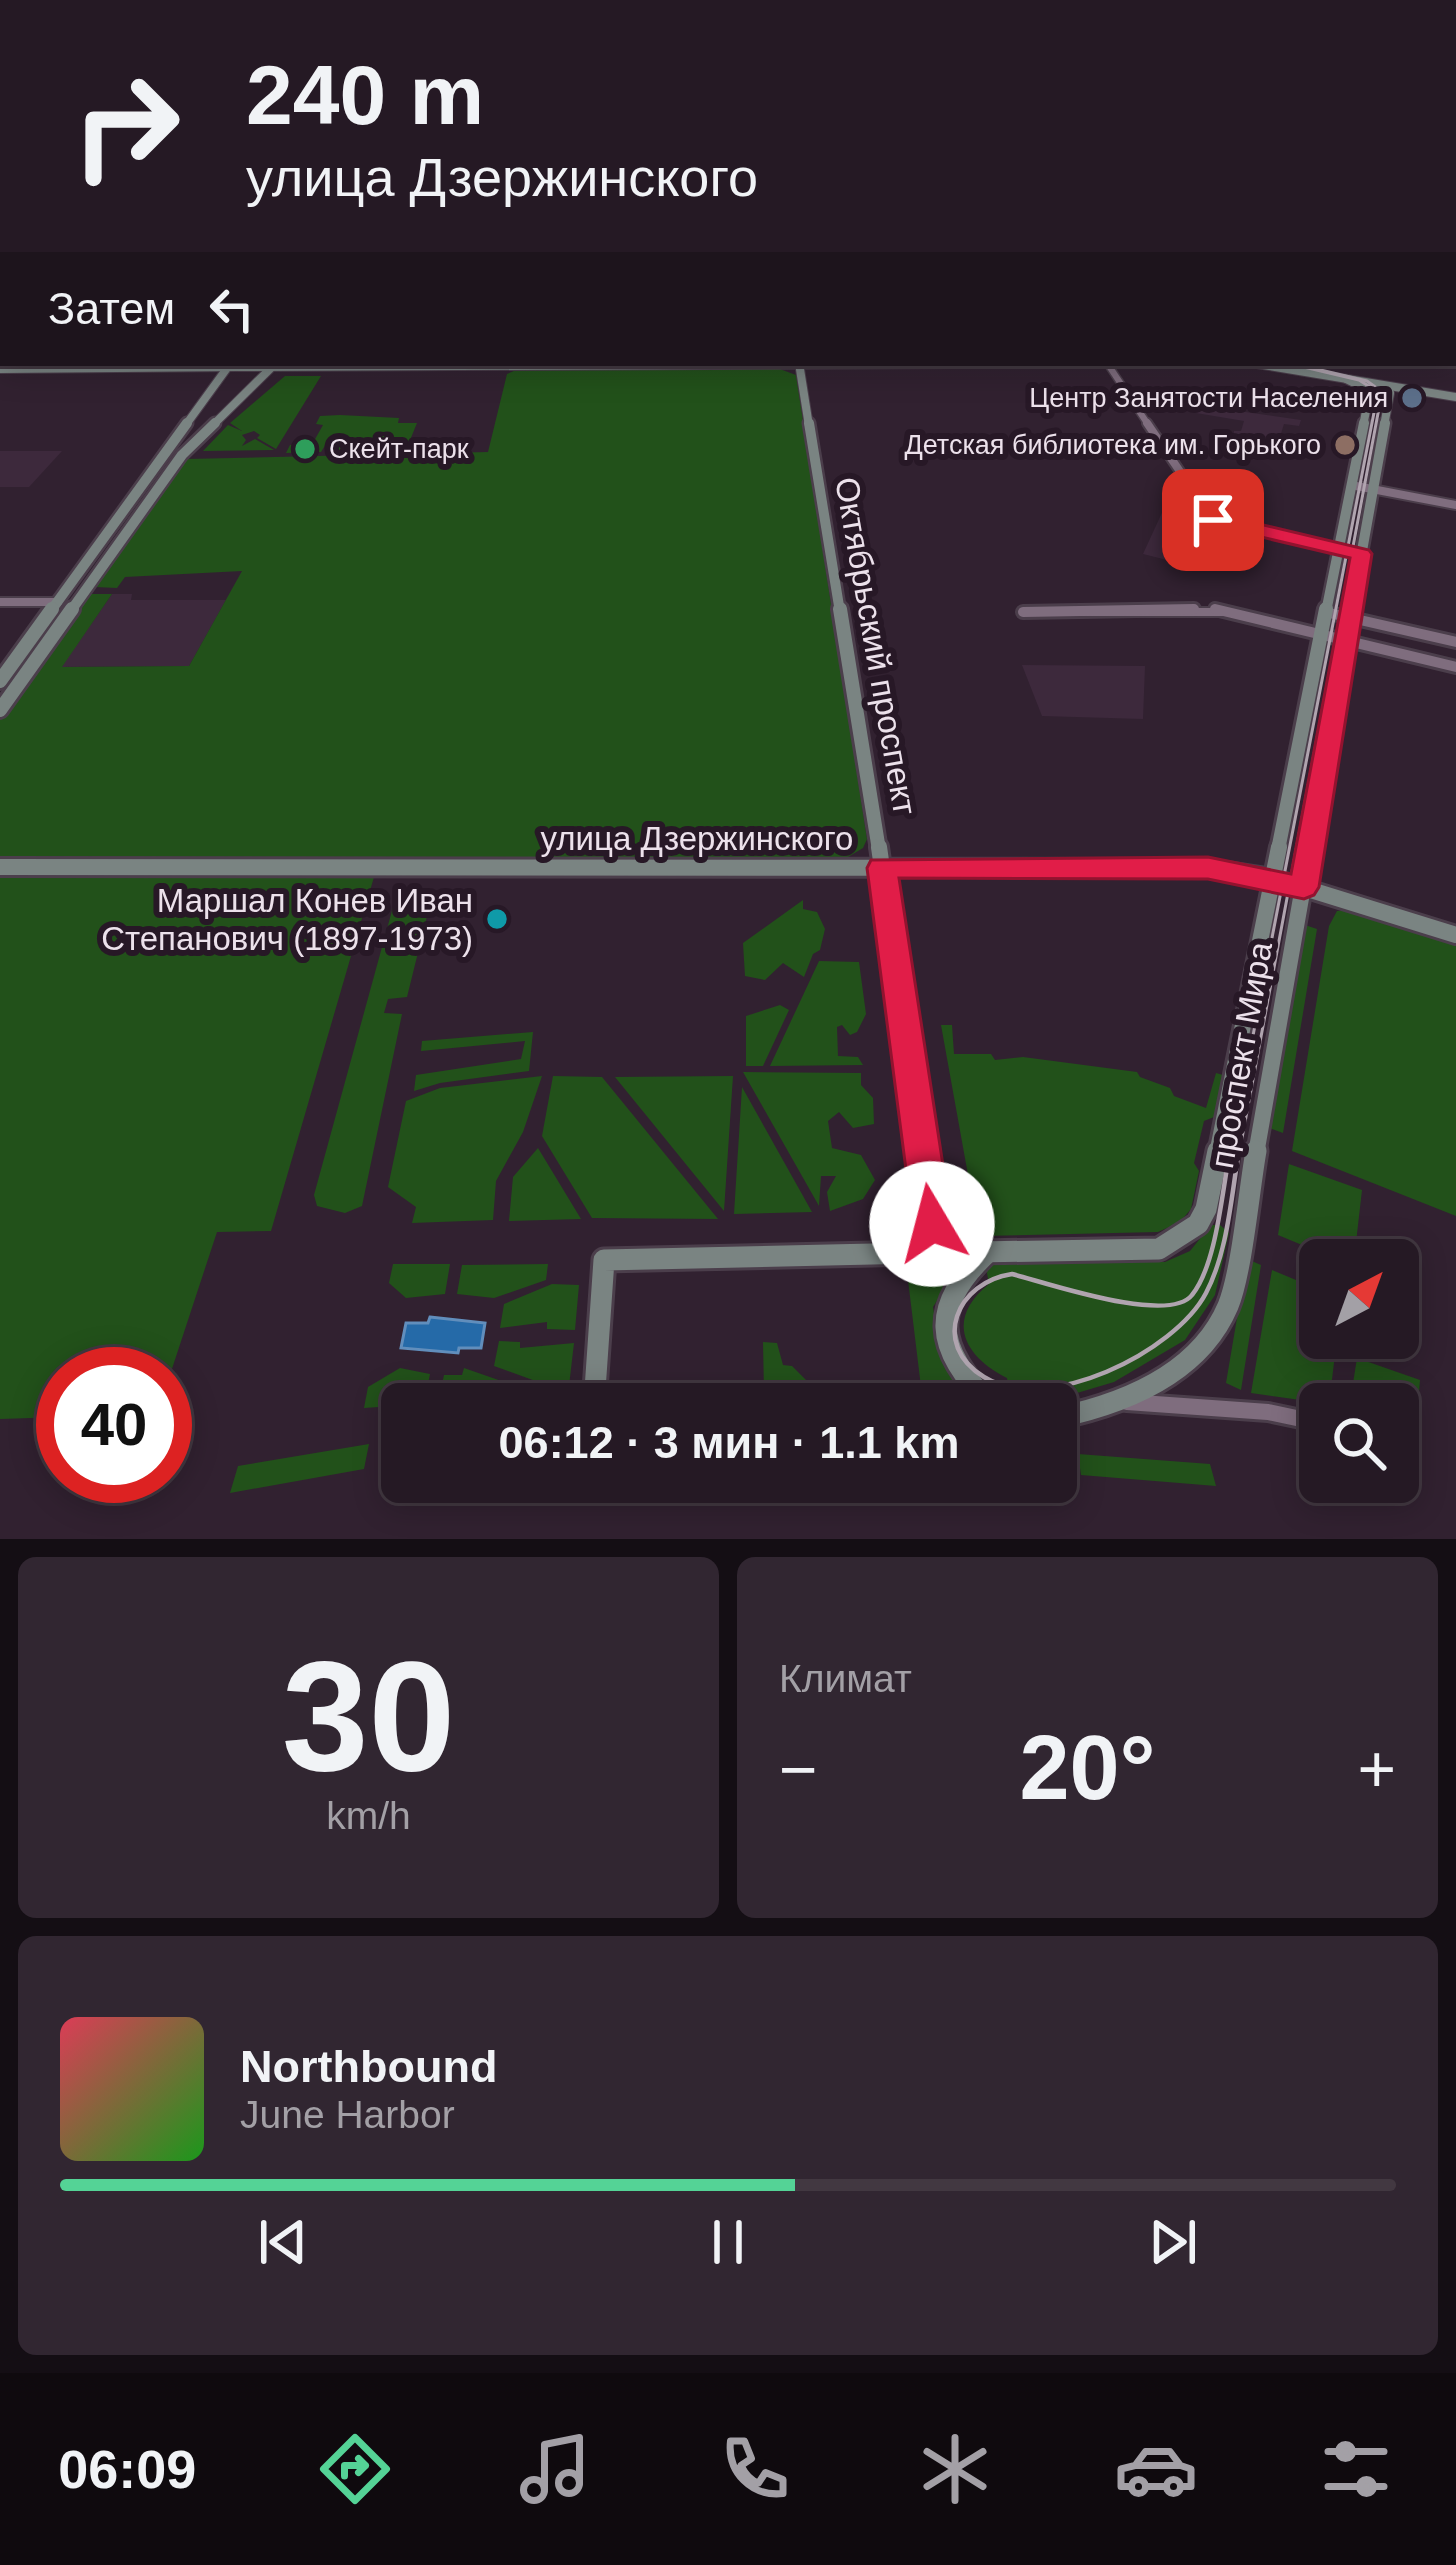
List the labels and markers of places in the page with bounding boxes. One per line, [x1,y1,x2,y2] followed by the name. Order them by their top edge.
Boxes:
[1029,383,1388,413] place label: Центр Занятости Населения
[1399,385,1425,411] marker: Центр Занятости Населения
[904,430,1321,460] place label: Детская библиотека им. Горького
[1332,432,1358,458] marker: Детская библиотека им. Горького
[329,434,469,464] place label: Скейт-парк
[292,436,318,462] marker: Скейт-парк
[1162,469,1264,571] pin
[101,882,473,957] place label: Маршал Конев Иван Степанович (1897-1973)
[484,906,510,932] marker: Маршал Конев Иван Степанович (1897-1973)

